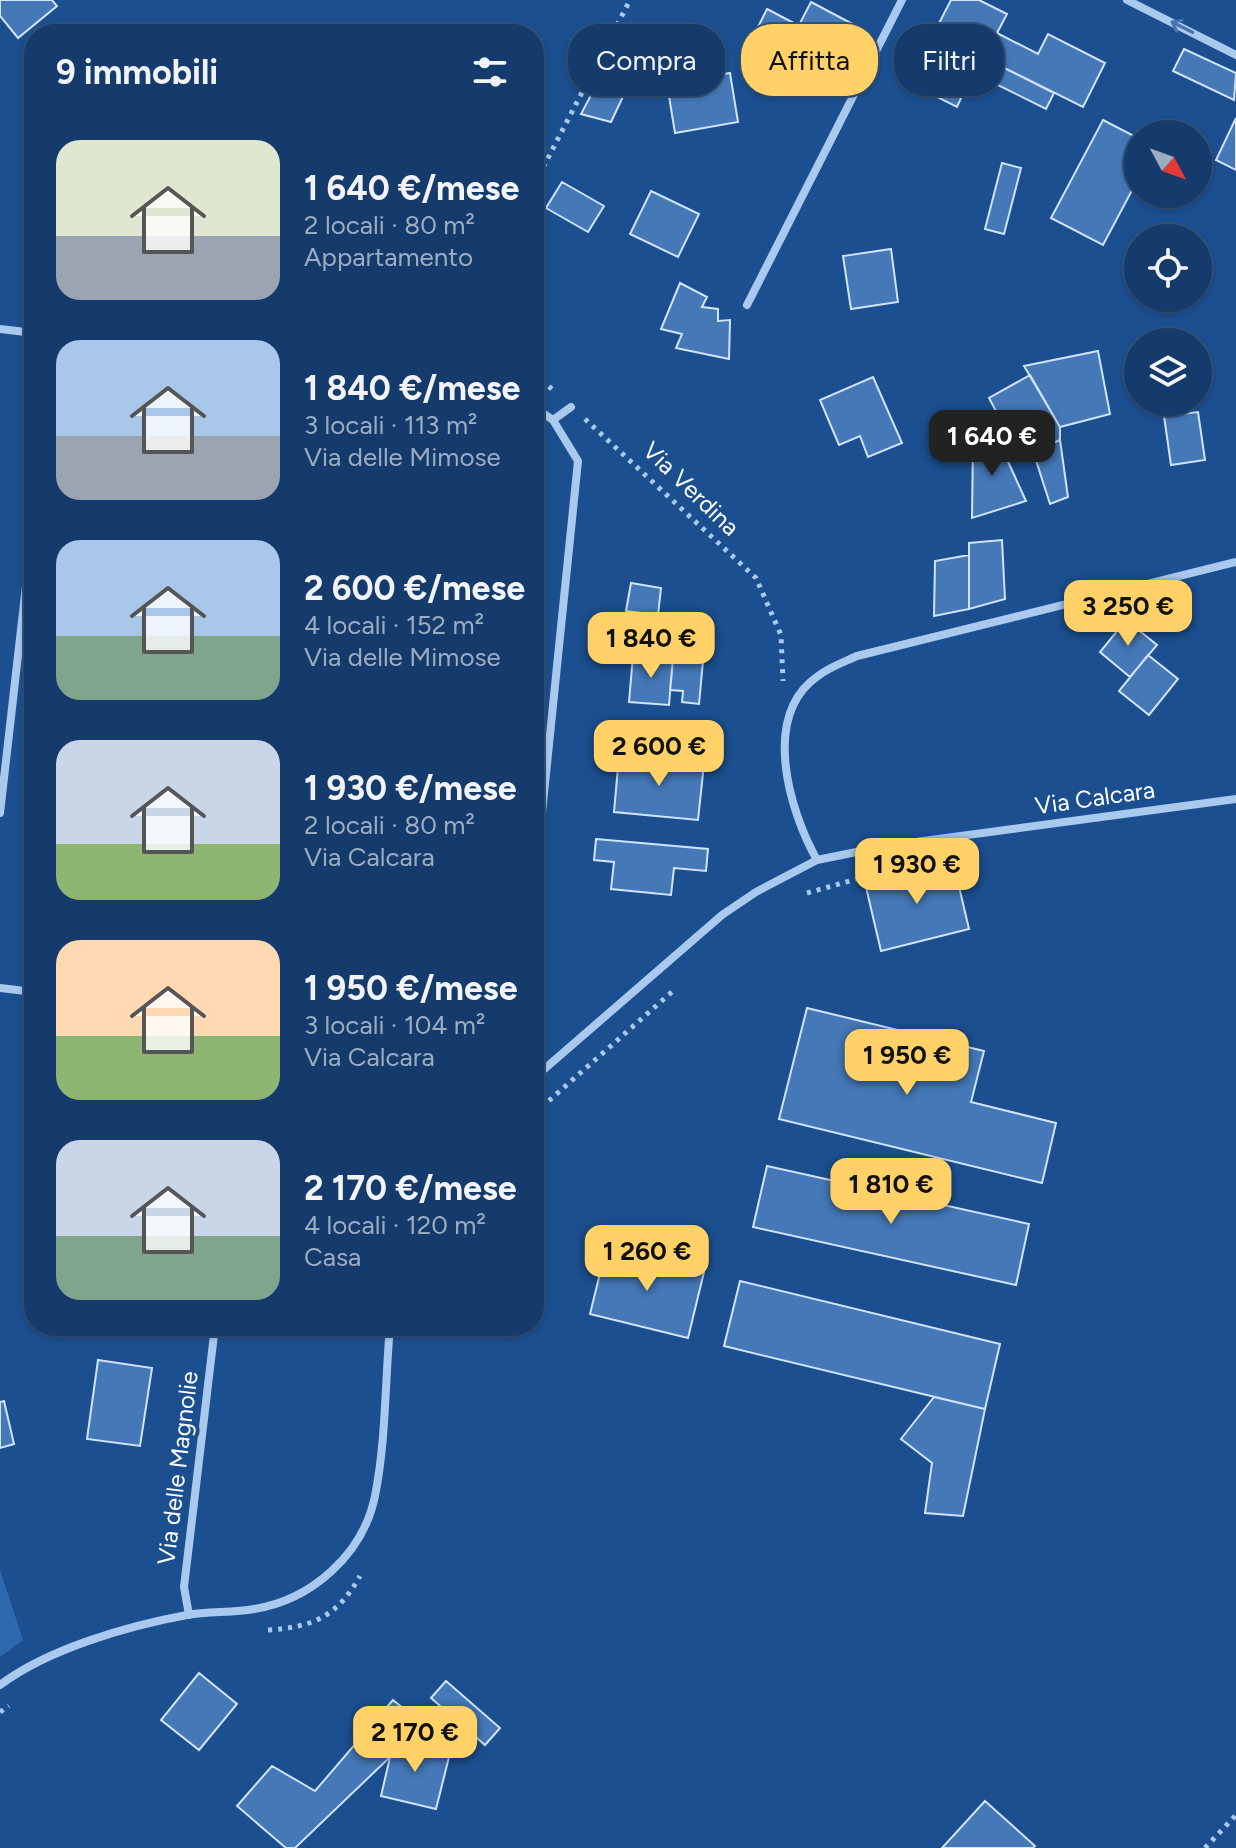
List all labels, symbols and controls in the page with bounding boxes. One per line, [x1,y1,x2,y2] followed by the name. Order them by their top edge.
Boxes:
[1170,19,1194,35] one-way arrow
[568,24,725,96] chip: Compra
[741,24,878,96] chip: Affitta
[894,24,1004,96] chip: Filtri
[468,50,512,94] icon: filters
[56,52,218,93] text: 9 immobili
[1124,120,1212,208] north arrow
[1124,120,1212,416] map controls
[304,168,519,209] text: 1 640 €/mese
[120,172,216,268] icon: home
[304,209,475,241] text: 2 locali · 80 m²
[1124,224,1212,312] button: locate
[304,241,473,273] text: Appartamento
[1124,328,1212,416] button: layers
[304,368,520,409] text: 1 840 €/mese
[120,372,216,468] icon: home
[304,409,477,441] text: 3 locali · 113 m²
[918,410,1066,478] pin: 1 640 €
[947,420,1037,452] text: 1 640 €
[637,436,745,542] street label: Via Verdina
[304,441,501,473] text: Via delle Mimose
[304,568,525,609] text: 2 600 €/mese
[120,572,216,668] icon: home
[1054,580,1202,648] pin: 3 250 €
[1082,590,1174,622] text: 3 250 €
[304,609,484,641] text: 4 locali · 152 m²
[577,612,725,680] pin: 1 840 €
[606,622,696,654] text: 1 840 €
[304,641,501,673] text: Via delle Mimose
[585,720,733,788] pin: 2 600 €
[612,730,706,762] text: 2 600 €
[304,768,517,809] text: 1 930 €/mese
[120,772,216,868] icon: home
[1033,775,1157,820] street label: Via Calcara
[304,809,475,841] text: 2 locali · 80 m²
[843,838,991,906] pin: 1 930 €
[304,841,435,873] text: Via Calcara
[873,848,961,880] text: 1 930 €
[304,968,518,1009] text: 1 950 €/mese
[120,972,216,1068] icon: home
[304,1009,485,1041] text: 3 locali · 104 m²
[833,1029,981,1097] pin: 1 950 €
[863,1039,951,1071] text: 1 950 €
[304,1041,435,1073] text: Via Calcara
[817,1158,965,1226] pin: 1 810 €
[304,1168,517,1209] text: 2 170 €/mese
[848,1168,934,1200] text: 1 810 €
[120,1172,216,1268] icon: home
[304,1209,486,1241] text: 4 locali · 120 m²
[573,1225,721,1293] pin: 1 260 €
[603,1235,691,1267] text: 1 260 €
[304,1241,361,1273] text: Casa
[151,1369,204,1566] street label: Via delle Magnolie
[341,1706,489,1774] pin: 2 170 €
[371,1716,459,1748] text: 2 170 €

